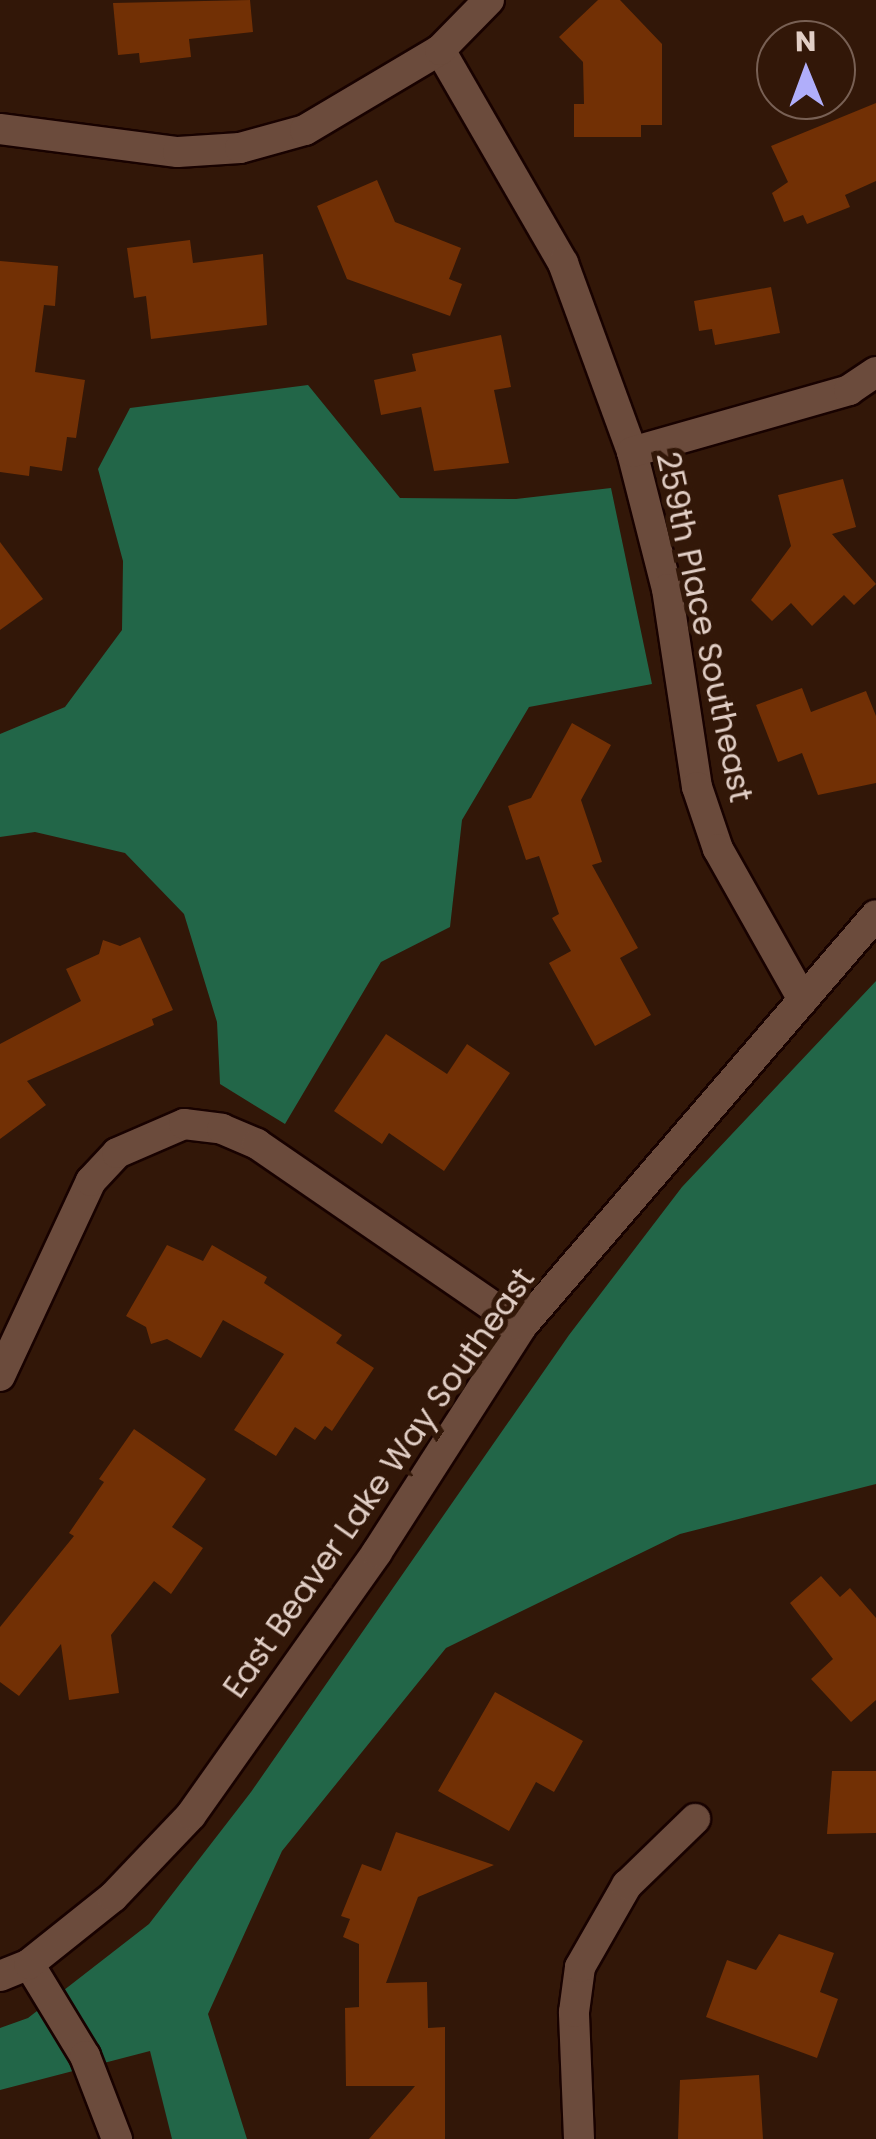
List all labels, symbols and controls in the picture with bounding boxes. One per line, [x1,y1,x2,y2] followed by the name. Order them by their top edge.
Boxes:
[756,20,856,120] north arrow
[795,22,816,61] text: N
[648,448,760,806] street label: 259th Place Southeast
[215,1261,543,1705] street label: East Beaver Lake Way Southeast

